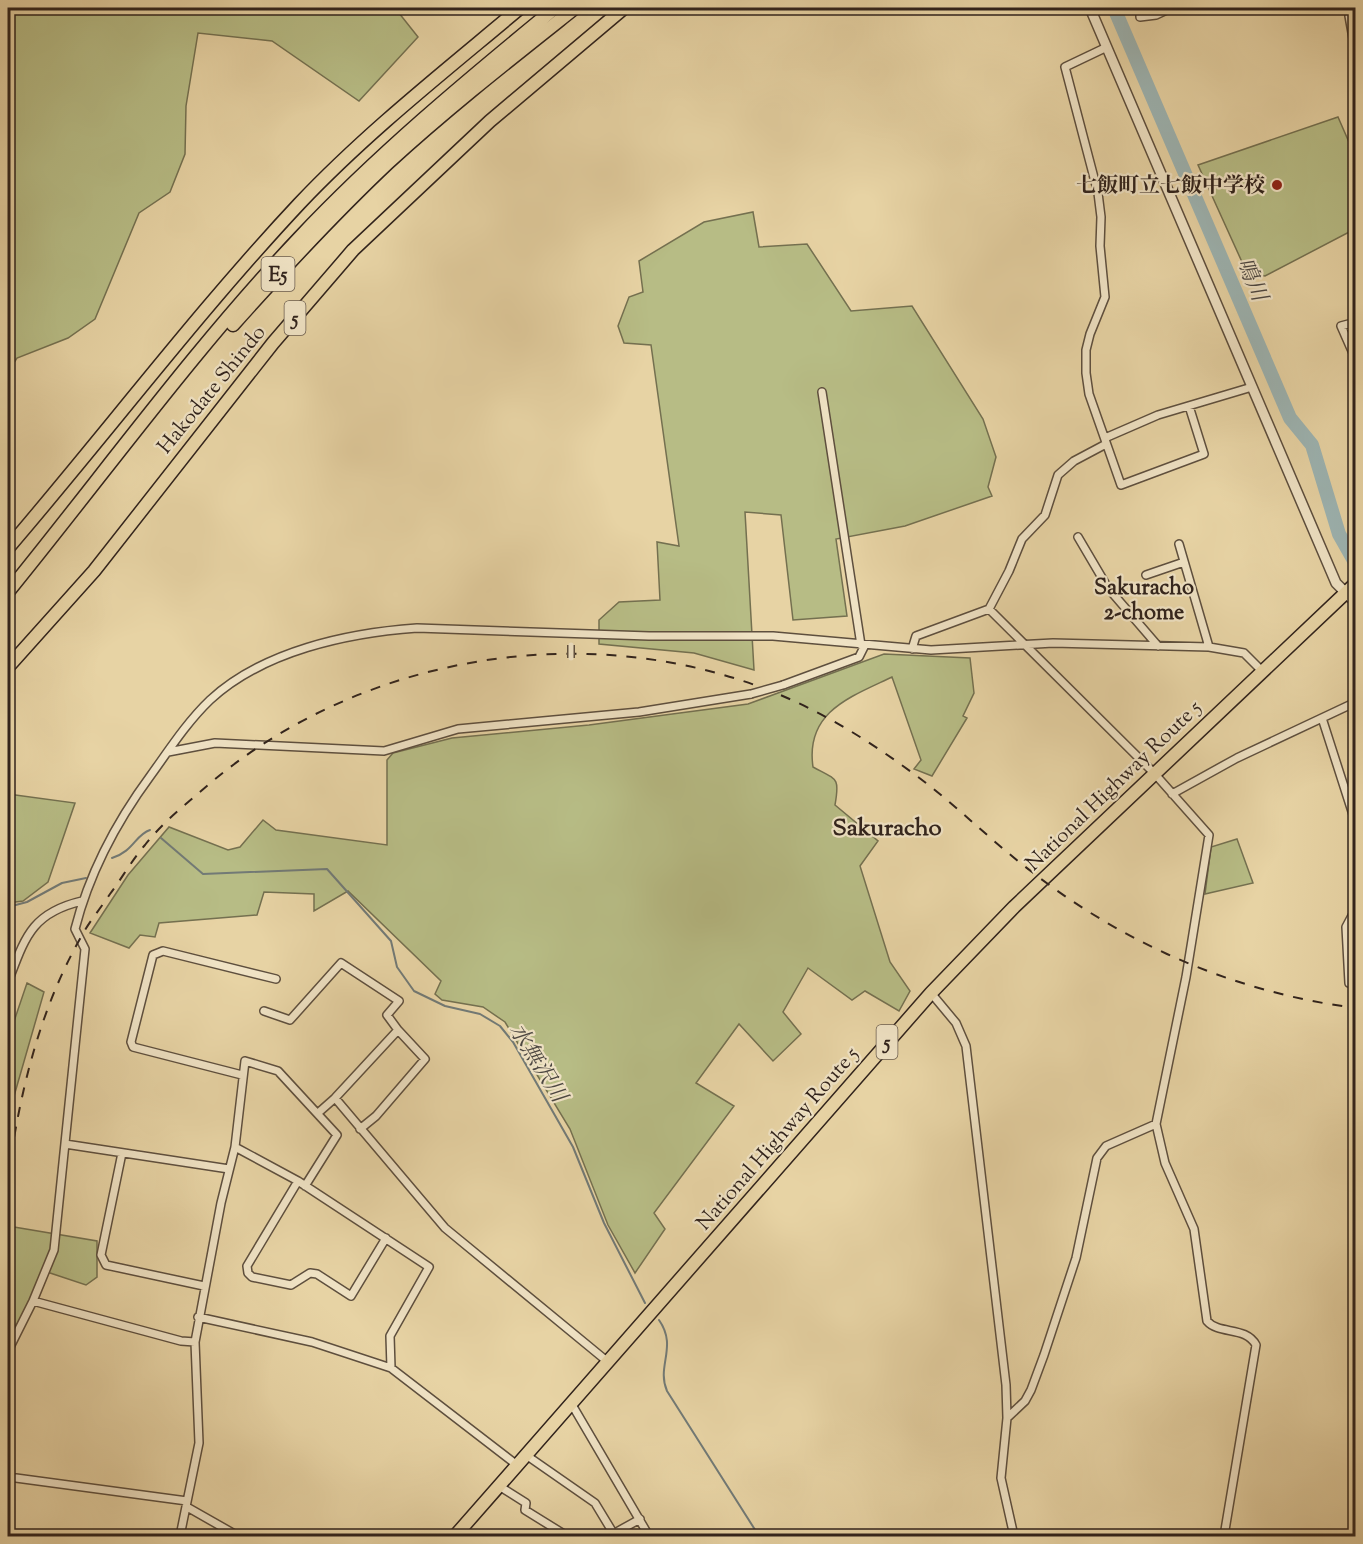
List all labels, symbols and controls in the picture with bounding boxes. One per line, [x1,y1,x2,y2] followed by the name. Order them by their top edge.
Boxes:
[1076,172,1265,202] place label: 七飯町立七飯中学校
[1270,178,1284,192] marker: 七飯町立七飯中学校
[1227,254,1274,309] water label: 鳴川
[262,257,294,291] road number: E5
[284,301,306,335] road number: 5
[151,320,274,461] street label: Hakodate Shindo
[1094,573,1194,630] district label: Sakuracho 2-chome
[1020,694,1209,879] street label: National Highway Route 5
[832,812,942,846] district label: Sakuracho
[500,1018,574,1111] water label: 水無沢川
[876,1025,898,1059] road number: 5
[690,1041,867,1238] street label: National Highway Route 5

